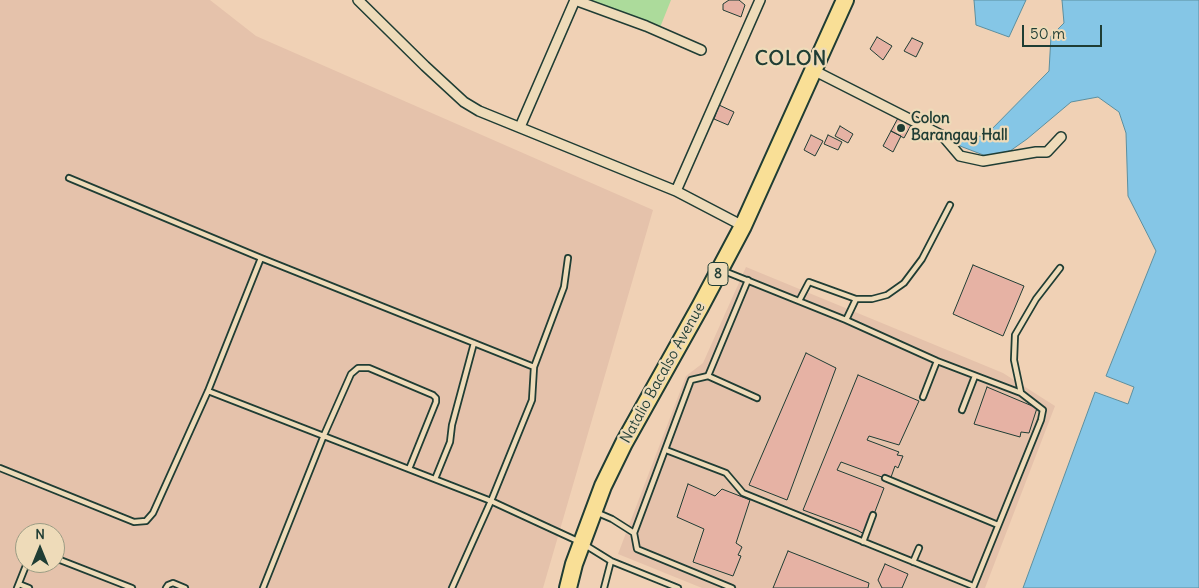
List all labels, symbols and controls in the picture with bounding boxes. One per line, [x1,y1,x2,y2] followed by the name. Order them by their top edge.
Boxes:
[1024,15,1104,47] scale bar
[1030,24,1065,43] text: 50 m
[754,47,828,71] district label: COLON
[911,110,1008,145] place label: Colon Barangay Hall
[895,122,907,134] marker: Colon Barangay Hall
[708,262,728,286] road number: 8
[617,300,709,446] street label: Natalio Bacalso Avenue
[15,523,65,573] north arrow
[35,525,45,543] text: N

